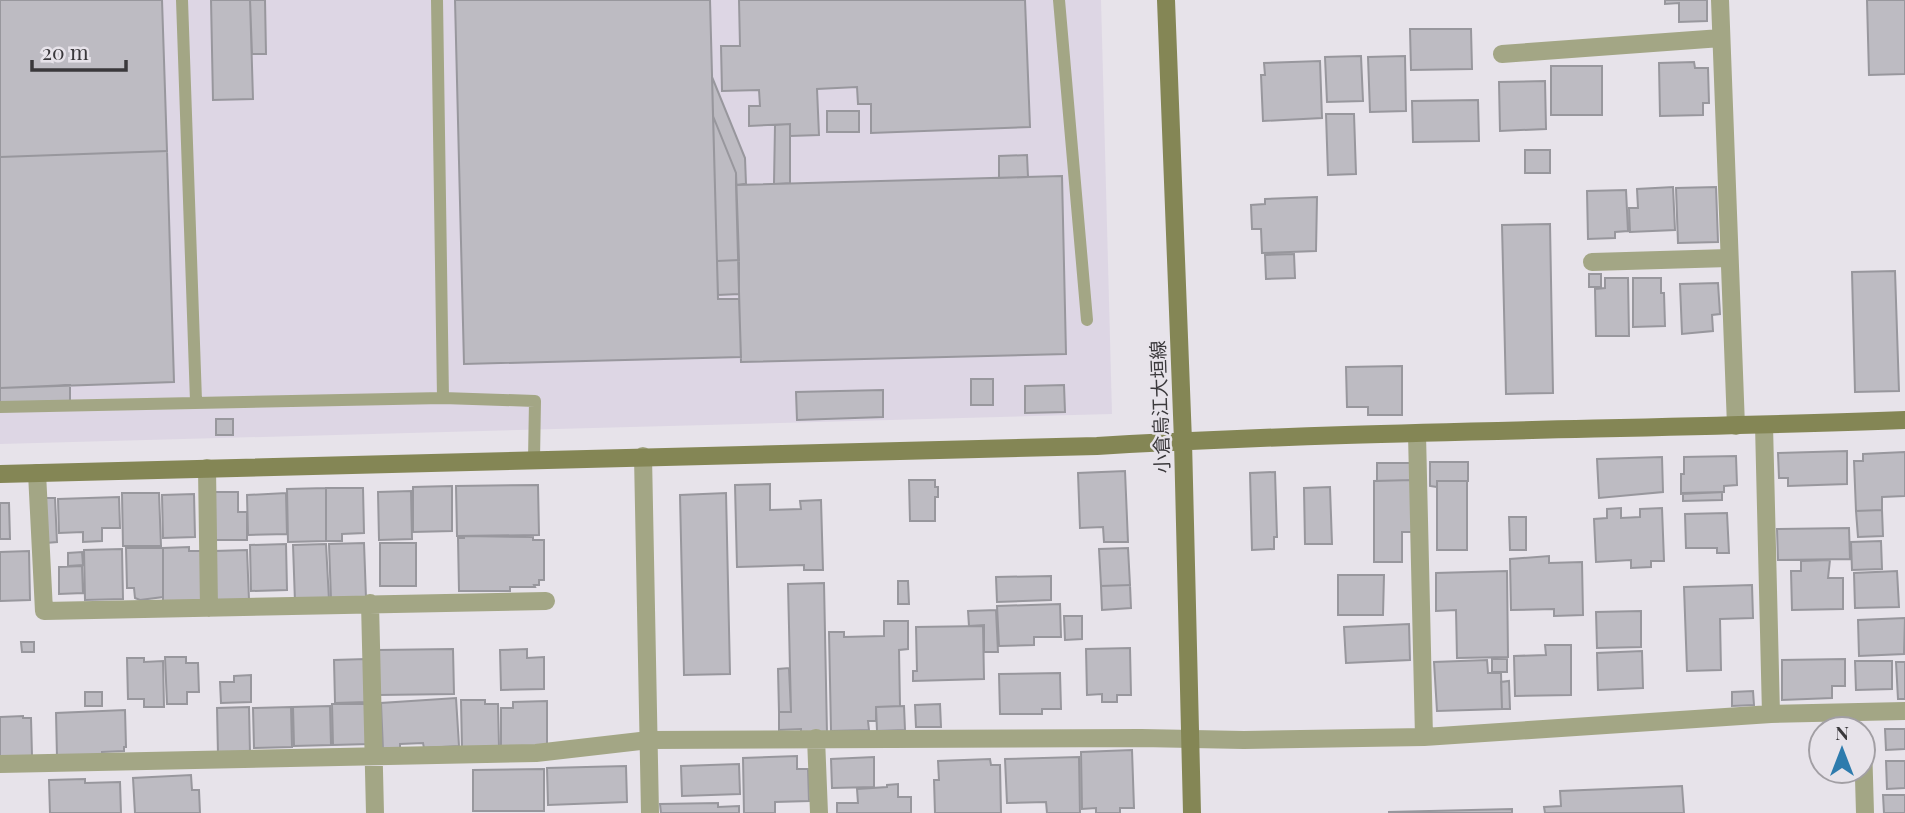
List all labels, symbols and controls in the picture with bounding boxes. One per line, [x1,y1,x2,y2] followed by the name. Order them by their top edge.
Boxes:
[32,28,126,72] scale bar
[42,37,89,65] text: 20 m
[1144,340,1174,474] street label: 小倉烏江大垣線
[1807,715,1877,785] north arrow
[1835,719,1849,745] text: N

